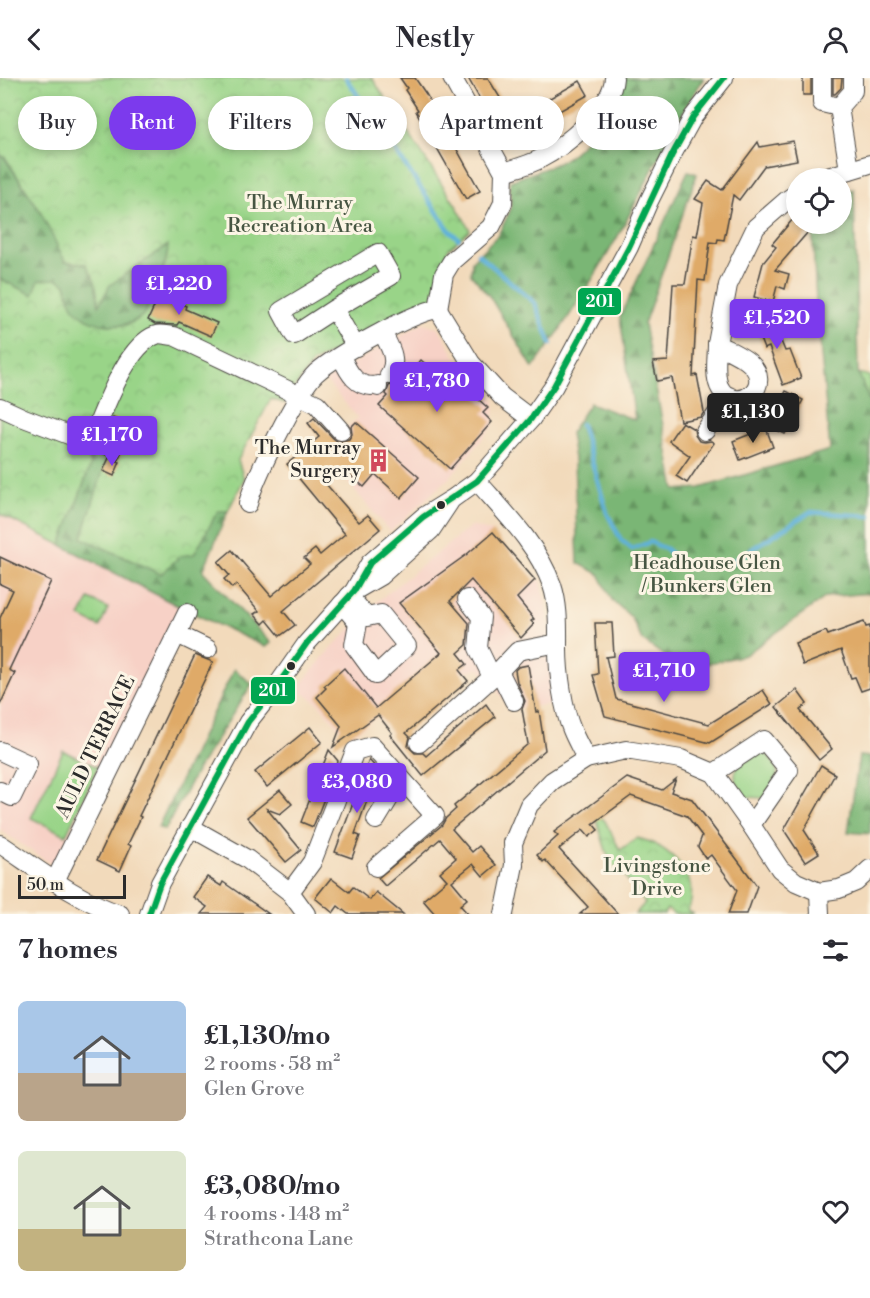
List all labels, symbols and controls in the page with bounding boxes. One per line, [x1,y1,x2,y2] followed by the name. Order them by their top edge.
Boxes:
[396,22,474,56] text: Nestly
[18,23,51,56] icon: back
[819,23,852,56] icon: person
[18,96,97,150] chip: Buy
[109,96,196,150] chip: Rent
[208,96,313,150] chip: Filters
[325,96,407,150] chip: New
[419,96,564,150] chip: Apartment
[576,96,679,150] chip: House
[786,168,852,234] map controls
[786,168,852,234] button: locate
[227,191,374,239] park label: The Murray Recreation Area
[130,265,228,316] pin: £1,220
[146,272,212,297] text: £1,220
[577,287,622,316] line badge: 201
[586,292,615,312] text: 201
[728,299,826,350] pin: £1,520
[744,306,810,331] text: £1,520
[388,362,486,413] pin: £1,780
[404,369,470,394] text: £1,780
[704,393,802,444] pin: £1,130
[721,400,785,425] text: £1,130
[63,416,161,467] pin: £1,170
[81,423,143,448] text: £1,170
[255,436,361,484] place label: The Murray Surgery
[366,447,392,473] building icon: The Murray Surgery
[435,499,447,511] unlabelled marker
[633,551,781,599] park label: Headhouse Glen / Bunkers Glen
[615,652,713,703] pin: £1,710
[632,659,696,684] text: £1,710
[285,660,297,672] unlabelled marker
[50,671,141,823] street label: AULD TERRACE
[250,676,296,705] line badge: 201
[259,681,288,701] text: 201
[308,763,406,814] pin: £3,080
[321,770,393,795] text: £3,080
[603,854,711,902] park label: Livingstone Drive
[18,872,126,900] scale bar
[27,875,64,895] text: 50 m
[18,934,118,966] text: 7 homes
[819,934,852,967] icon: filters
[204,1020,331,1052] text: £1,130/mo
[66,1025,138,1097] icon: home
[819,1045,852,1078] icon: heart
[204,1052,340,1077] text: 2 rooms · 58 m²
[204,1077,305,1102] text: Glen Grove
[204,1170,340,1202] text: £3,080/mo
[66,1175,138,1247] icon: home
[819,1195,852,1228] icon: heart
[204,1202,349,1227] text: 4 rooms · 148 m²
[204,1227,353,1252] text: Strathcona Lane

